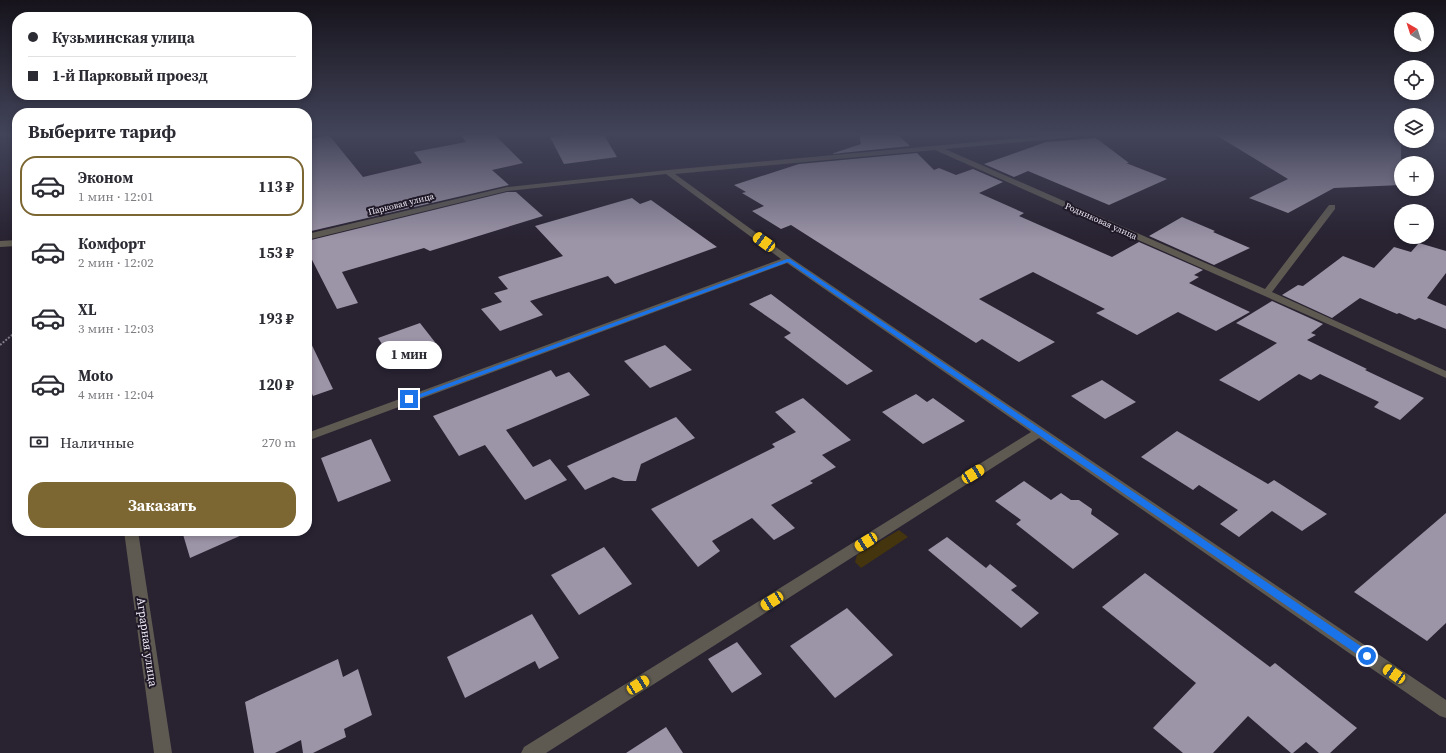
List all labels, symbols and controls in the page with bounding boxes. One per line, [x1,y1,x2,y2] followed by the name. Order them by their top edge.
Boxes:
[1394,12,1434,52] north arrow
[1394,12,1434,244] map controls
[52,27,195,48] text: Кузьминская улица
[1394,60,1434,100] button: locate
[52,65,208,86] text: 1-й Парковый проезд
[1394,108,1434,148] button: layers
[28,119,176,144] text: Выберите тариф
[1394,156,1434,196] button: +
[78,167,133,188] text: Эконом
[30,168,66,204] icon: car
[258,176,294,197] text: 113 ₽
[78,188,154,205] text: 1 мин · 12:01
[367,190,436,218] street label: Парковая улица
[1063,200,1139,242] street label: Родниковая улица
[1394,204,1434,244] button: −
[751,230,777,254] car
[78,233,146,254] text: Комфорт
[30,234,66,270] icon: car
[258,242,294,263] text: 153 ₽
[78,254,154,271] text: 2 мин · 12:02
[78,299,97,320] text: XL
[30,300,66,336] icon: car
[258,308,294,329] text: 193 ₽
[78,320,154,337] text: 3 мин · 12:03
[376,341,442,369] callout: 1 мин
[391,346,427,363] text: 1 мин
[78,365,113,386] text: Moto
[30,366,66,402] icon: car
[258,374,294,395] text: 120 ₽
[78,386,154,403] text: 4 мин · 12:04
[400,390,418,408] route end
[28,431,50,453] icon: cash
[60,432,134,453] text: Наличные
[262,434,296,451] text: 270 m
[960,463,986,485] car
[28,482,296,528] button: Заказать
[853,531,879,553] car
[759,590,785,612] car
[133,596,161,688] street label: Аграрная улица
[1358,647,1376,665] route start
[1381,662,1407,686] car
[625,674,651,696] car

